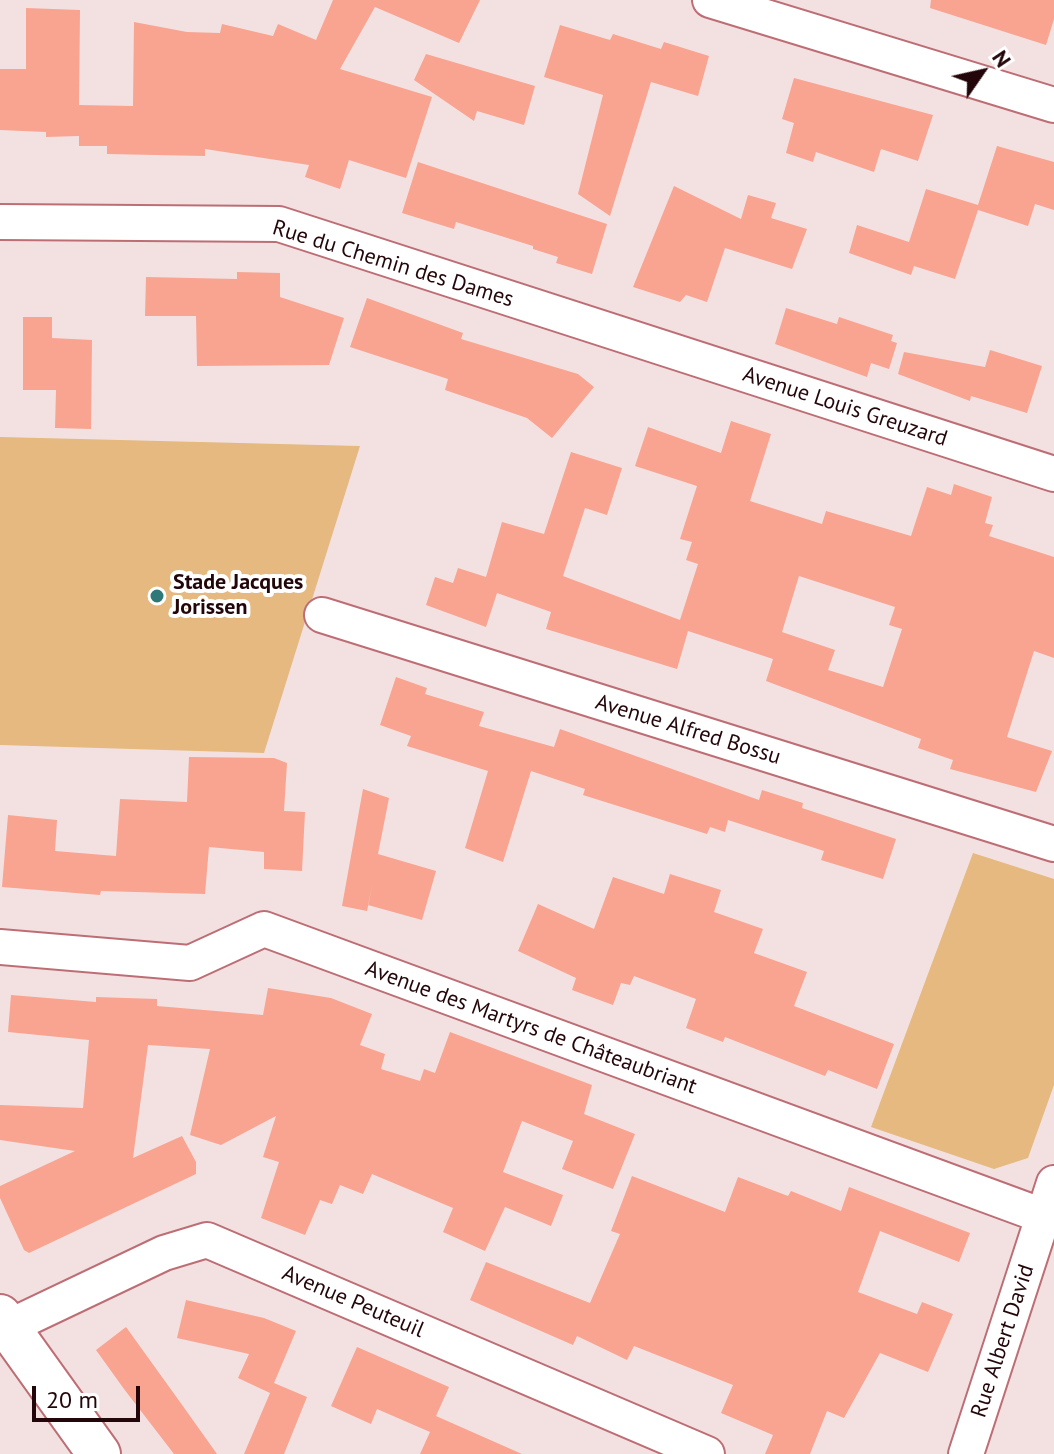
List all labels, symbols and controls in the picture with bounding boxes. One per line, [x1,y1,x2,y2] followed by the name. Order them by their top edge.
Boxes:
[942,32,1022,112] north arrow
[986,45,1018,72] text: N
[269,215,517,313] street label: Rue du Chemin des Dames
[739,361,951,453] street label: Avenue Louis Greuzard
[173,570,303,622] place label: Stade Jacques Jorissen
[148,587,166,605] marker: Stade Jacques Jorissen
[592,689,784,771] street label: Avenue Alfred Bossu
[362,956,700,1100] street label: Avenue des Martyrs de Châteaubriant
[278,1260,428,1344] street label: Avenue Peuteuil
[966,1261,1040,1421] street label: Rue Albert David
[36,1370,144,1420] scale bar
[46,1384,98,1415] text: 20 m

